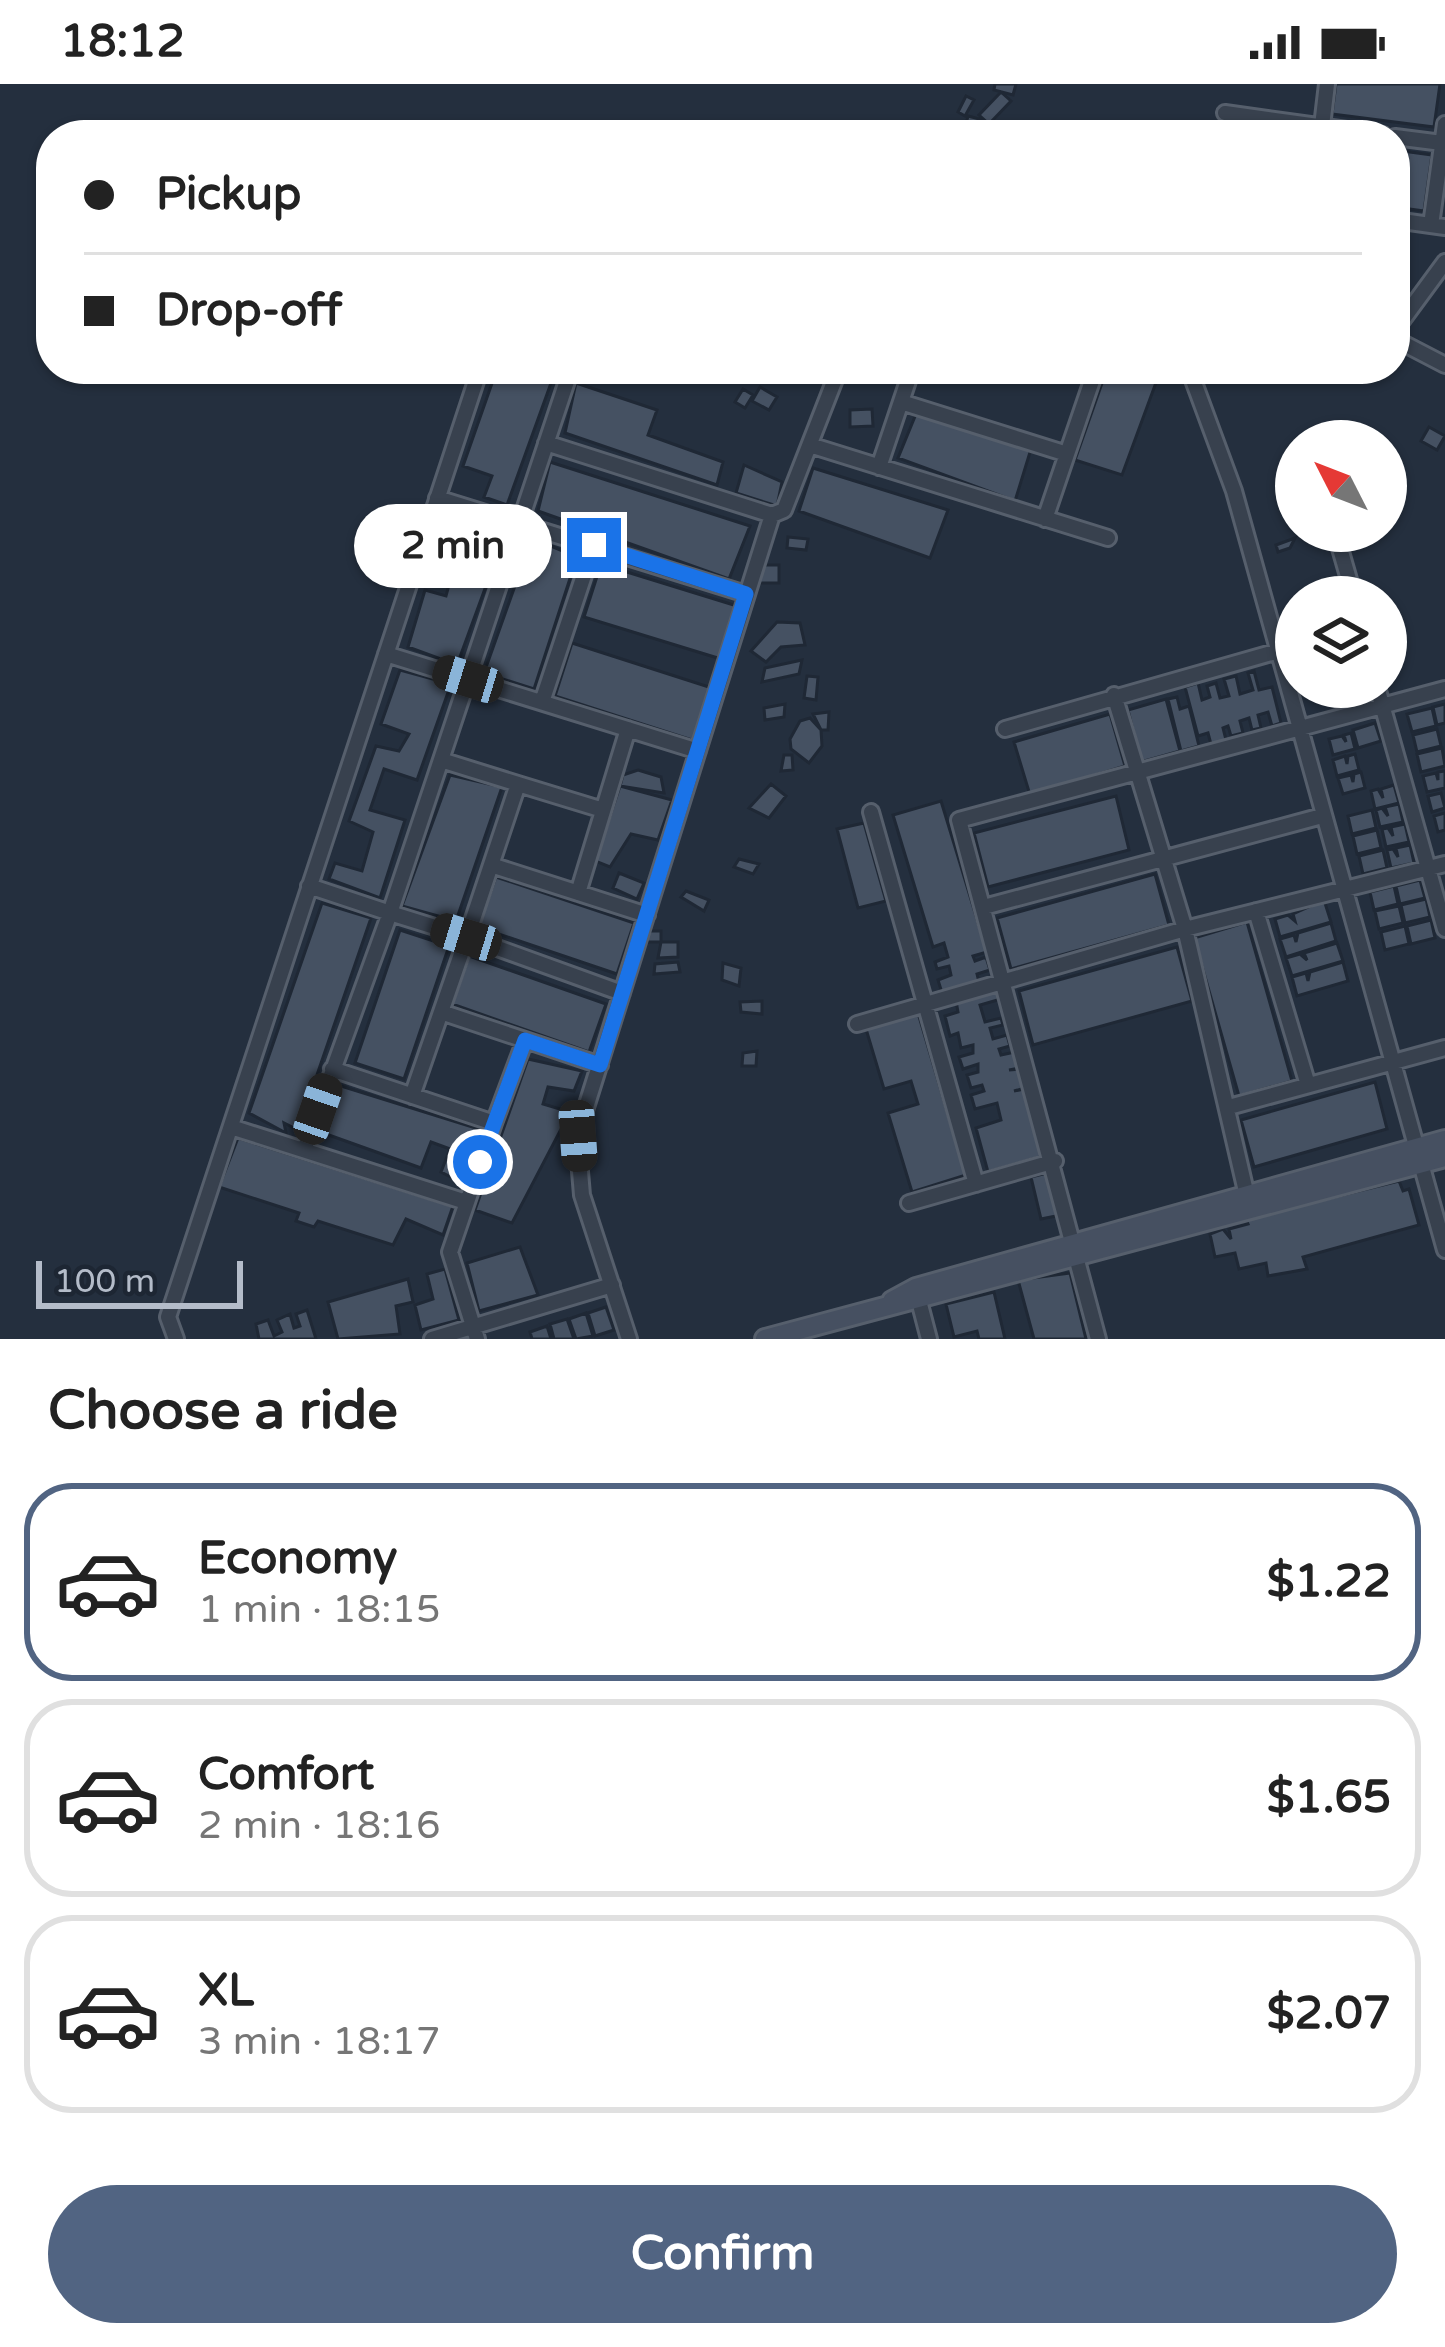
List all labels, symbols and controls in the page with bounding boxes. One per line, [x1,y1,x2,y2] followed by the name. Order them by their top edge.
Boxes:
[60,15,185,69] text: 18:12
[156,168,301,222] text: Pickup
[156,284,342,338] text: Drop-off
[1275,420,1407,552] north arrow
[1275,420,1407,708] map controls
[354,503,552,587] callout: 2 min
[567,518,621,572] route end
[401,522,505,569] text: 2 min
[1275,576,1407,708] button: layers
[428,651,508,707] car
[426,909,506,965] car
[289,1069,347,1149] car
[558,1099,598,1173] car
[453,1135,507,1189] route start
[36,1255,243,1308] scale bar
[54,1262,155,1301] text: 100 m
[48,1378,398,1443] text: Choose a ride
[54,1528,162,1636] icon: car
[198,1532,397,1586] text: Economy
[1267,1555,1391,1609] text: $1.22
[198,1586,440,1633] text: 1 min · 18:15
[54,1744,162,1852] icon: car
[198,1748,374,1802] text: Comfort
[1267,1771,1391,1825] text: $1.65
[198,1802,440,1849] text: 2 min · 18:16
[54,1960,162,2068] icon: car
[198,1964,254,2018] text: XL
[1267,1987,1391,2041] text: $2.07
[198,2018,440,2065] text: 3 min · 18:17
[48,2185,1397,2323] button: Confirm

